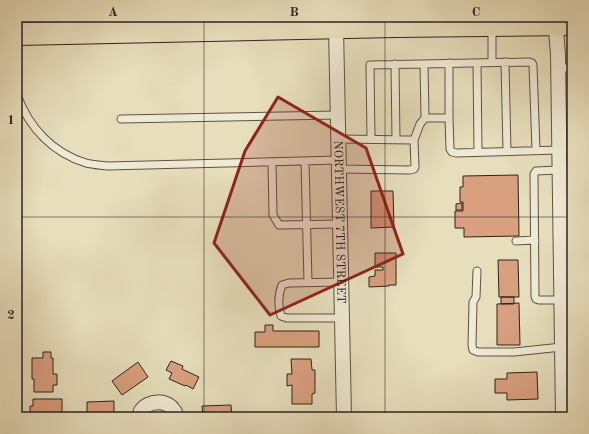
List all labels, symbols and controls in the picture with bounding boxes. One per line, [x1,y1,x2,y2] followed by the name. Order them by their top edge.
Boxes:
[108,6,118,19] text: A
[289,6,299,19] text: B
[472,6,480,19] text: C
[7,114,15,127] text: 1
[331,140,347,304] street label: NORTHWEST 7TH STREET
[7,309,15,322] text: 2

